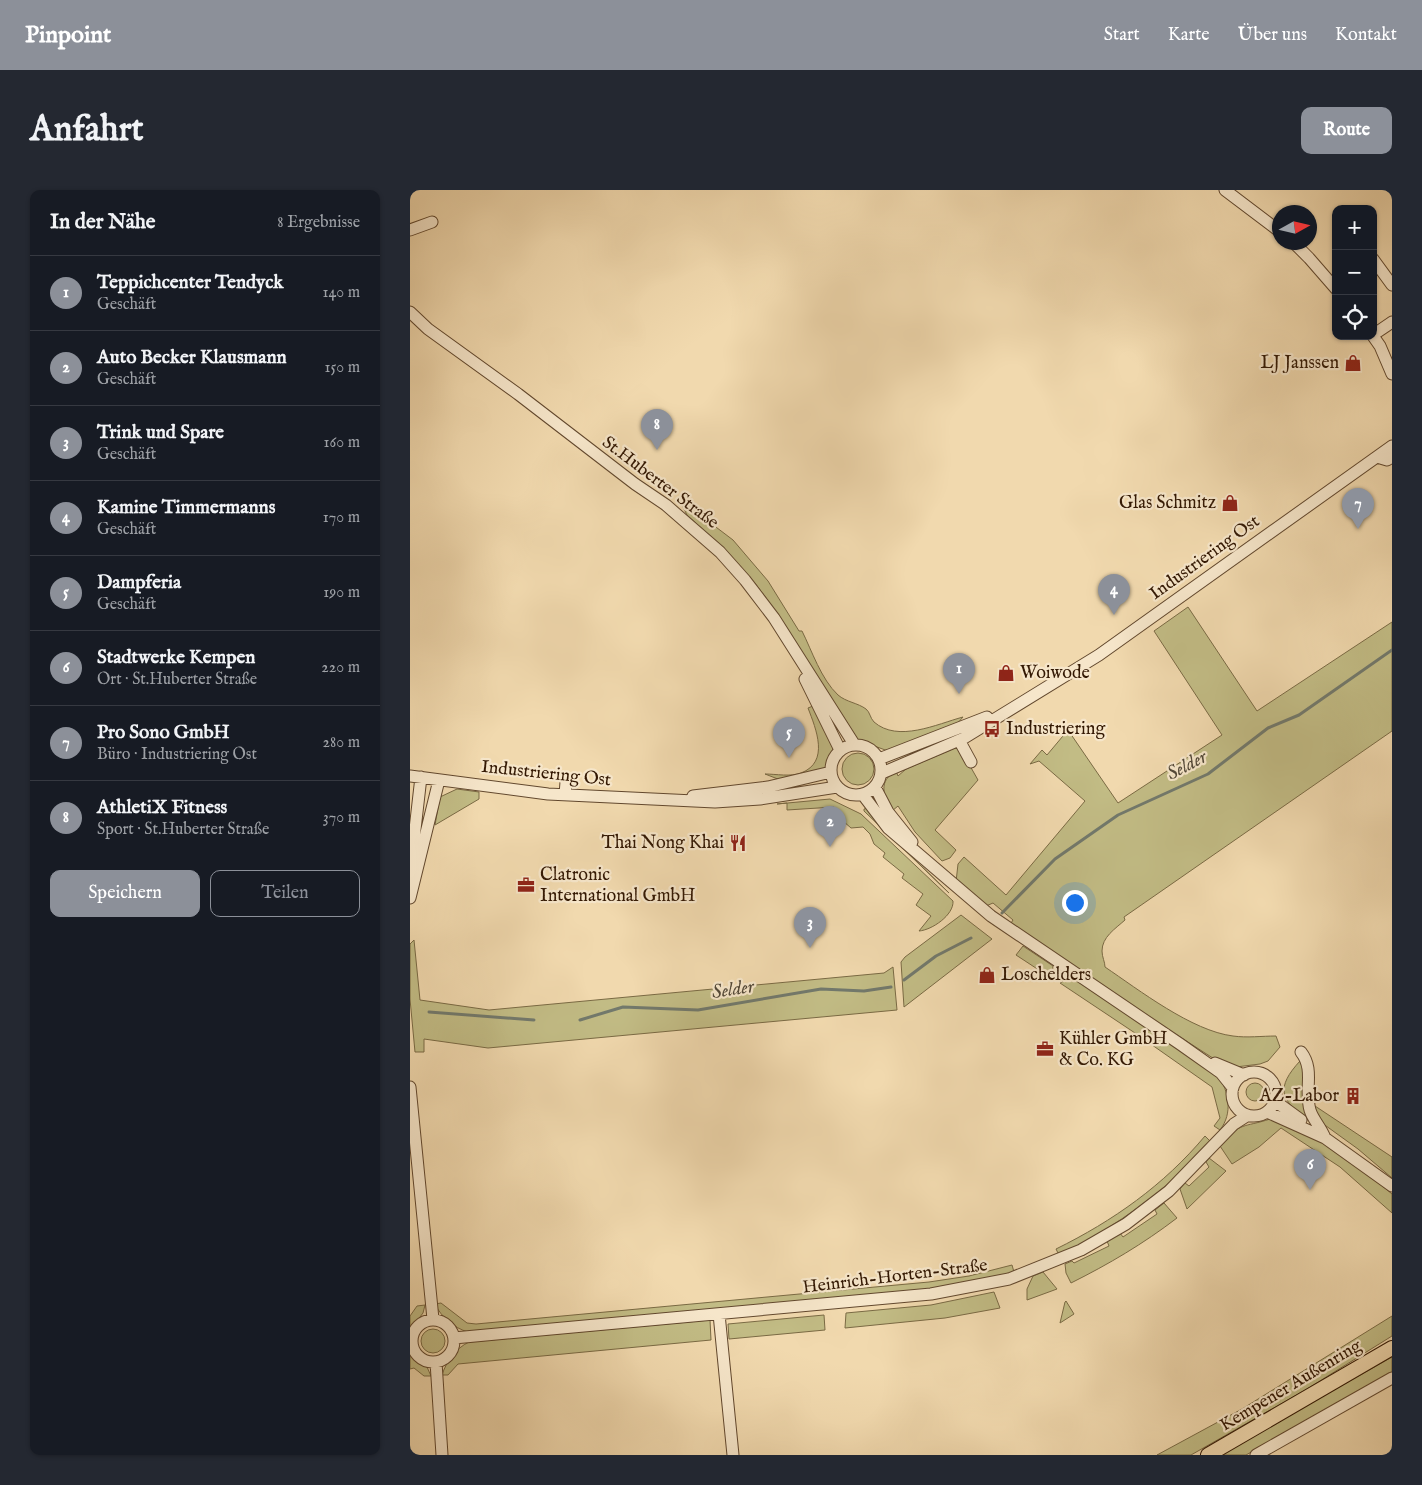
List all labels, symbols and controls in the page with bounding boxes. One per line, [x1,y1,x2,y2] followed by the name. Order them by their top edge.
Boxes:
[25,20,111,51] text: Pinpoint
[1104,24,1140,47] text: Start
[1168,24,1210,47] text: Karte
[1238,24,1307,47] text: Über uns
[1335,24,1397,47] text: Kontakt
[1301,107,1392,154] button: Route
[30,108,144,153] text: Anfahrt
[1272,205,1317,250] north arrow
[1332,205,1377,340] map controls
[1332,205,1377,250] button: +
[50,209,156,236] text: In der Nähe
[277,213,360,233] text: 8 Ergebnisse
[1332,250,1377,295] button: −
[97,271,284,295] text: Teppichcenter Tendyck
[63,283,69,303] text: 1
[322,283,360,303] text: 140 m
[97,295,156,315] text: Geschäft
[1332,295,1377,340] button: locate
[97,346,287,370] text: Auto Becker Klausmann
[1261,352,1339,375] place label: LJ Janssen
[1343,353,1363,373] shop icon: LJ Janssen
[62,358,70,378] text: 2
[325,358,360,378] text: 150 m
[97,370,156,390] text: Geschäft
[641,409,673,450] pin: 8
[97,421,224,445] text: Trink und Spare
[597,432,723,534] street label: St.Huberter Straße
[63,433,69,453] text: 3
[324,433,360,453] text: 160 m
[97,445,156,465] text: Geschäft
[1342,488,1374,529] pin: 7
[1119,492,1216,515] place label: Glas Schmitz
[1220,493,1240,513] shop icon: Glas Schmitz
[97,496,275,520] text: Kamine Timmermanns
[62,508,70,528] text: 4
[323,508,360,528] text: 170 m
[1145,510,1265,606] street label: Industriering Ost
[97,520,156,540] text: Geschäft
[97,571,181,595] text: Dampferia
[1098,574,1130,615] pin: 4
[63,583,69,603] text: 5
[323,583,360,603] text: 190 m
[97,595,156,615] text: Geschäft
[97,646,255,670] text: Stadtwerke Kempen
[943,653,975,694] pin: 1
[63,658,69,678] text: 6
[321,658,360,678] text: 220 m
[1020,662,1090,685] place label: Woiwode
[996,663,1016,683] shop icon: Woiwode
[97,670,257,690] text: Ort · St.Huberter Straße
[773,717,805,758] pin: 5
[1006,718,1105,741] place label: Industriering
[982,719,1002,739] bus stop icon: Industriering
[97,721,230,745] text: Pro Sono GmbH
[62,733,70,753] text: 7
[323,733,360,753] text: 280 m
[97,745,257,765] text: Büro · Industriering Ost
[1163,745,1213,787] water label: Selder
[480,756,612,792] street label: Industriering Ost
[97,796,227,820] text: AthletiX Fitness
[814,806,846,847] pin: 2
[63,808,69,828] text: 8
[323,808,360,828] text: 370 m
[97,820,269,840] text: Sport · St.Huberter Straße
[602,832,724,855] place label: Thai Nong Khai
[728,833,748,853] restaurant icon: Thai Nong Khai
[540,864,695,908] place label: Clatronic International GmbH
[50,870,200,917] button: Speichern
[210,870,360,917] button: Teilen
[516,875,536,895] office icon: Clatronic International GmbH
[1062,890,1088,916] your location
[794,907,826,948] pin: 3
[1001,964,1091,987] place label: Loschelders
[977,965,997,985] shop icon: Loschelders
[710,975,757,1005] water label: Selder
[1059,1028,1167,1072] place label: Kühler GmbH & Co. KG
[1035,1039,1055,1059] office icon: Kühler GmbH & Co. KG
[1258,1085,1339,1108] place label: AZ-Labor
[1343,1086,1363,1106] building icon: AZ-Labor
[1294,1149,1326,1190] pin: 6
[801,1254,989,1300] street label: Heinrich-Horten-Straße
[1216,1335,1366,1437] street label: Kempener Außenring

